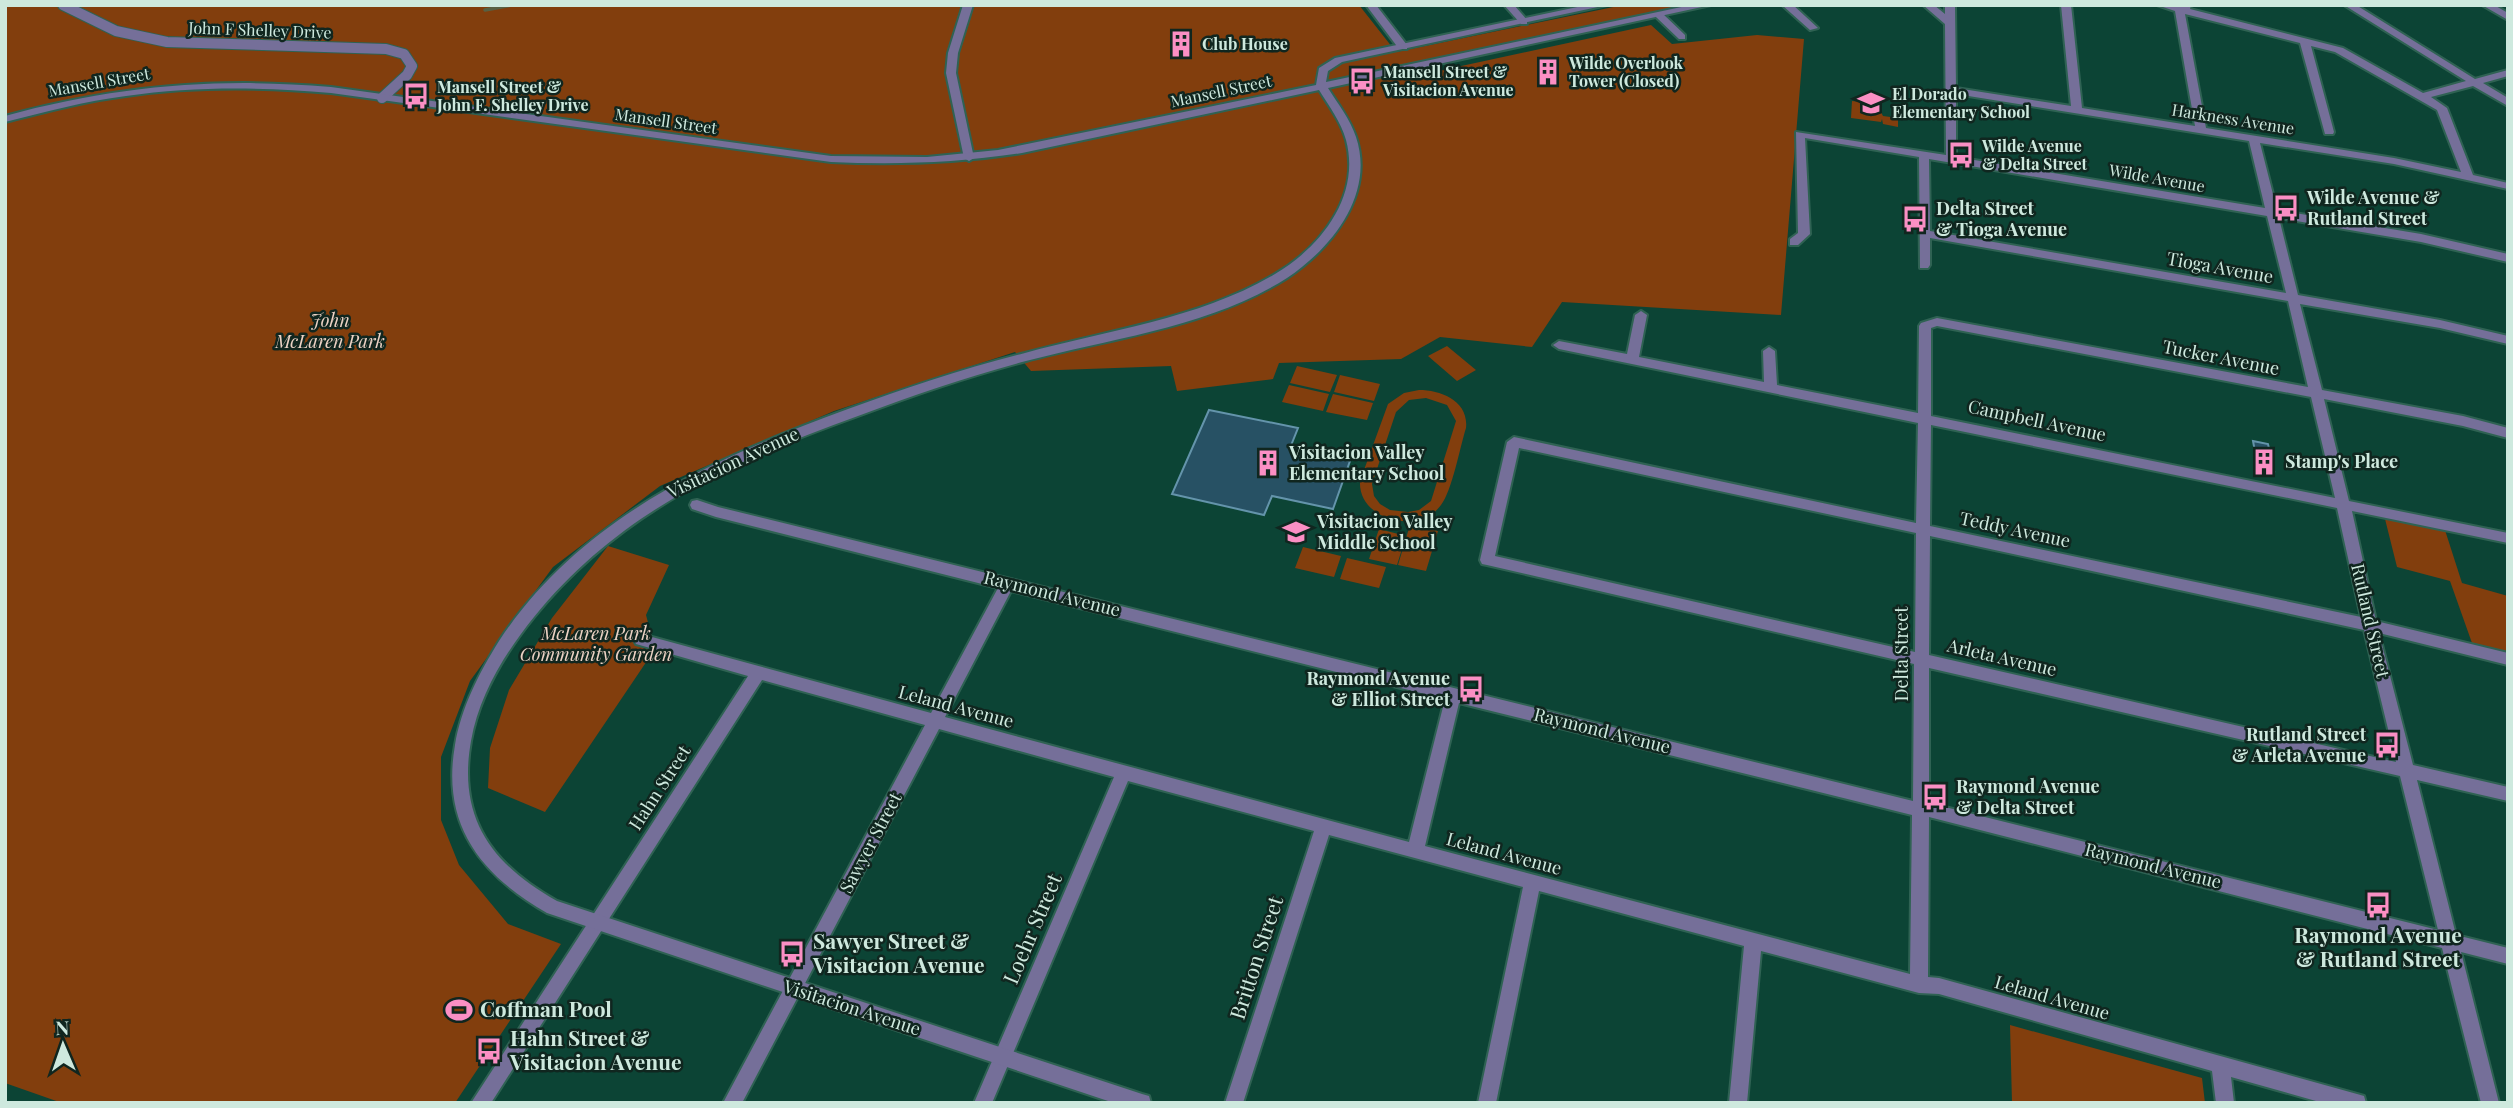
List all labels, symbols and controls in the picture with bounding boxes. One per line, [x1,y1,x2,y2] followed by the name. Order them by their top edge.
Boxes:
[187,16,332,42] street label: John F Shelley Drive
[1166,29,1196,59] building icon: Club House
[1202,33,1288,54] place label: Club House
[1568,52,1684,91] place label: Wilde Overlook Tower (Closed)
[1533,57,1563,87] building icon: Wilde Overlook Tower (Closed)
[1382,61,1514,100] place label: Mansell Street & Visitacion Avenue
[47,62,152,101] street label: Mansell Street
[1347,66,1377,96] bus stop icon: Mansell Street & Visitacion Avenue
[1168,69,1274,111] street label: Mansell Street
[436,76,589,115] place label: Mansell Street & John F. Shelley Drive
[401,81,431,111] bus stop icon: Mansell Street & John F. Shelley Drive
[1892,83,2030,122] place label: El Dorado Elementary School
[1856,88,1886,118] school or university icon: El Dorado Elementary School
[2170,98,2296,139] street label: Harkness Avenue
[614,103,719,138] street label: Mansell Street
[1981,135,2087,174] place label: Wilde Avenue & Delta Street
[1946,140,1976,170] bus stop icon: Wilde Avenue & Delta Street
[2107,159,2207,196] street label: Wilde Avenue
[2306,185,2440,230] place label: Wilde Avenue & Rutland Street
[2271,193,2301,223] bus stop icon: Wilde Avenue & Rutland Street
[1936,196,2067,241] place label: Delta Street & Tioga Avenue
[1900,204,1930,234] bus stop icon: Delta Street & Tioga Avenue
[2165,246,2275,288] street label: Tioga Avenue
[274,308,385,353] park label: John McLaren Park
[2161,334,2282,380] street label: Tucker Avenue
[1966,394,2108,446] street label: Campbell Avenue
[662,421,802,504] street label: Visitacion Avenue
[1288,440,1445,485] place label: Visitacion Valley Elementary School
[2249,447,2279,477] building icon: Stamp's Place
[1253,448,1283,478] building icon: Visitacion Valley Elementary School
[2285,449,2398,473] place label: Stamp's Place
[1958,506,2073,552] street label: Teddy Avenue
[1316,509,1453,554] place label: Visitacion Valley Middle School
[1281,517,1311,547] school or university icon: Visitacion Valley Middle School
[2346,561,2396,681] street label: Rutland Street
[981,564,1123,622] street label: Raymond Avenue
[1889,606,1913,702] street label: Delta Street
[520,621,672,666] park label: McLaren Park Community Garden
[1944,633,2059,681] street label: Arleta Avenue
[1306,666,1451,711] place label: Raymond Avenue & Elliot Street
[1456,674,1486,704] bus stop icon: Raymond Avenue & Elliot Street
[896,679,1016,733] street label: Leland Avenue
[1531,701,1673,759] street label: Raymond Avenue
[2232,722,2367,767] place label: Rutland Street & Arleta Avenue
[2372,730,2402,760] bus stop icon: Rutland Street & Arleta Avenue
[623,740,696,835] street label: Hahn Street
[1956,774,2100,819] place label: Raymond Avenue & Delta Street
[1920,782,1950,812] bus stop icon: Raymond Avenue & Delta Street
[833,787,907,897] street label: Sawyer Street
[1444,826,1564,880] street label: Leland Avenue
[2082,836,2224,894] street label: Raymond Avenue
[995,868,1067,988] street label: Loehr Street
[2363,890,2393,920] bus stop icon: Raymond Avenue & Rutland Street
[1222,892,1288,1023] street label: Britton Street
[2294,920,2462,972] place label: Raymond Avenue & Rutland Street
[812,926,985,978] place label: Sawyer Street & Visitacion Avenue
[777,939,807,969] bus stop icon: Sawyer Street & Visitacion Avenue
[1992,969,2112,1025] street label: Leland Avenue
[780,973,924,1041] street label: Visitacion Avenue
[480,994,612,1022] place label: Coffman Pool
[444,995,474,1025] sports icon: Coffman Pool
[28,1010,98,1080] north arrow
[55,1014,70,1040] text: N
[509,1023,682,1075] place label: Hahn Street & Visitacion Avenue
[474,1036,504,1066] bus stop icon: Hahn Street & Visitacion Avenue

